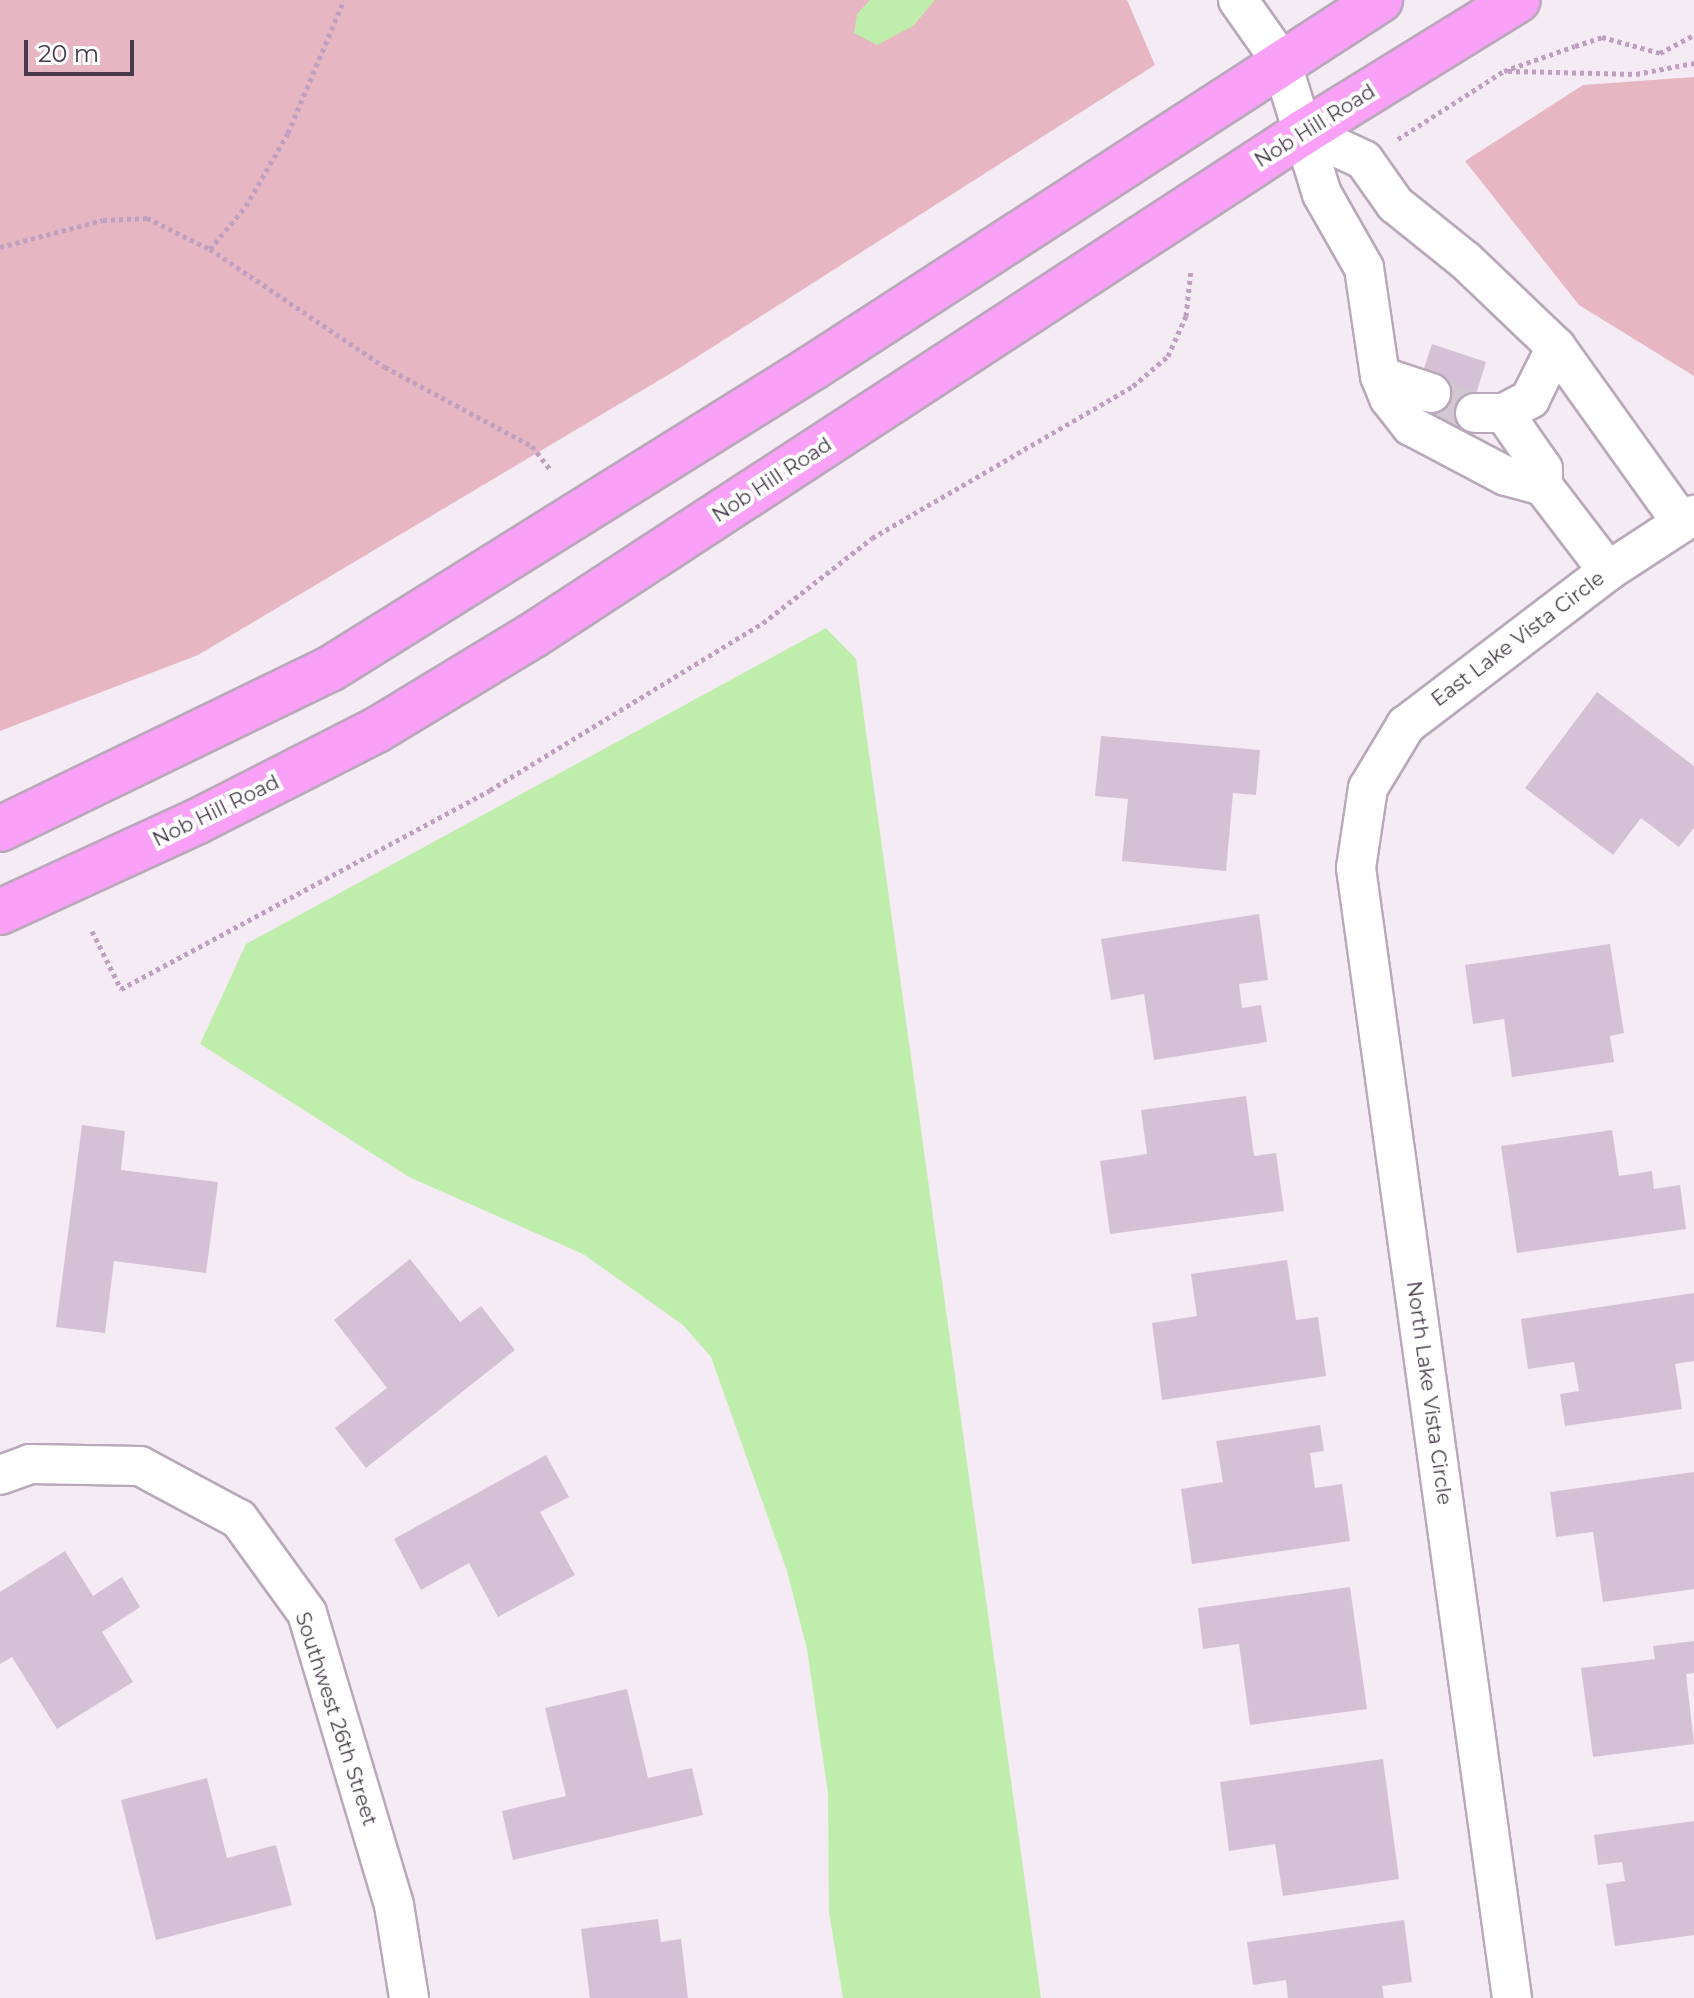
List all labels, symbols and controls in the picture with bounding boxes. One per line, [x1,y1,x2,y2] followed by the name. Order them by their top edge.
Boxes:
[28,24,138,74] scale bar
[38,39,99,68] text: 20 m
[1250,79,1380,173] street label: Nob Hill Road
[708,432,836,528] street label: Nob Hill Road
[1427,566,1609,712] street label: East Lake Vista Circle
[149,770,283,852] street label: Nob Hill Road
[1401,1280,1457,1506] street label: North Lake Vista Circle
[290,1609,382,1829] street label: Southwest 26th Street

